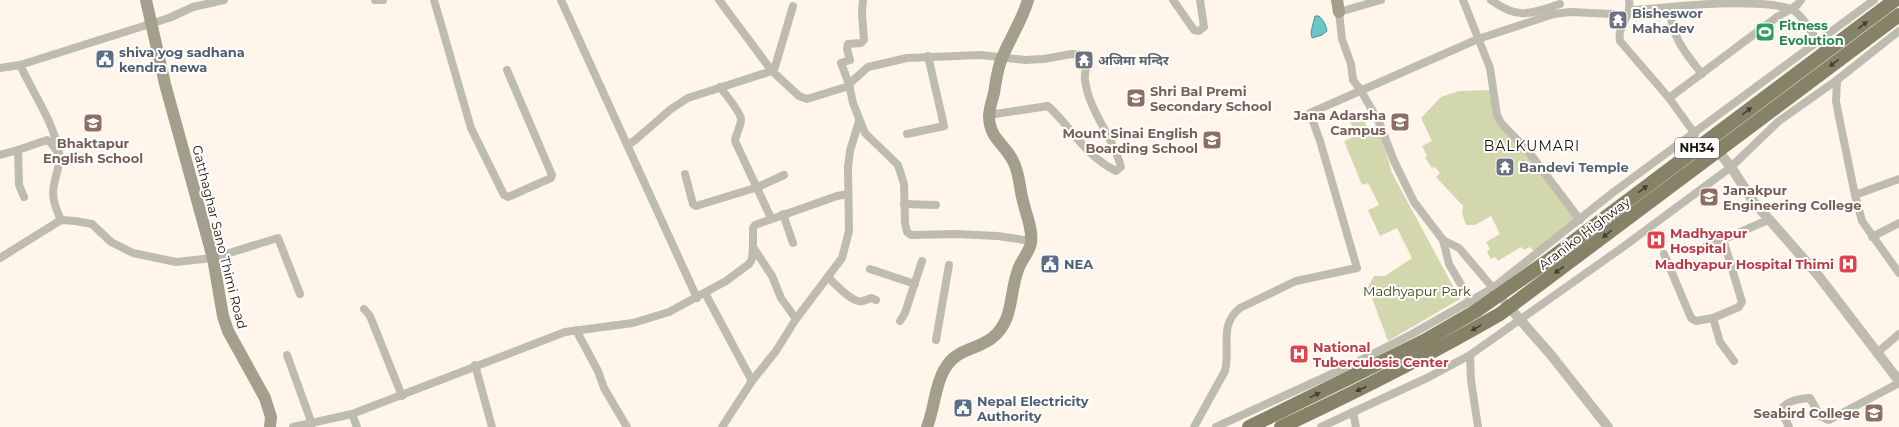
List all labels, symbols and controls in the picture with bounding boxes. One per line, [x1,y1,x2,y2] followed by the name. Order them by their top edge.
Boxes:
[1632,5,1703,36] place label: Bisheswor Mahadev
[1607,9,1629,31] temple icon: Bisheswor Mahadev
[1779,17,1844,48] place label: Fitness Evolution
[1857,20,1868,29] one-way arrow
[1754,21,1776,43] sports icon: Fitness Evolution
[119,44,245,75] place label: shiva yog sadhana kendra newa
[94,48,116,70] public building icon: shiva yog sadhana kendra newa
[1073,49,1095,71] temple icon: अजिमा मन्दिर
[1098,52,1169,68] place label: अजिमा मन्दिर
[1829,59,1840,68] one-way arrow
[1150,83,1272,114] place label: Shri Bal Premi Secondary School
[1125,87,1147,109] school or university icon: Shri Bal Premi Secondary School
[1293,107,1386,138] place label: Jana Adarsha Campus
[1742,107,1753,115] one-way arrow
[1389,111,1411,133] school or university icon: Jana Adarsha Campus
[82,112,104,134] school or university icon: Bhaktapur English School
[1062,125,1198,156] place label: Mount Sinai English Boarding School
[1201,129,1223,151] school or university icon: Mount Sinai English Boarding School
[43,135,143,166] place label: Bhaktapur English School
[1484,137,1580,155] district label: BALKUMARI
[1675,138,1719,158] road number: NH34
[189,143,251,331] street label: Gatthaghar Sano Thimi Road
[1494,156,1516,178] temple icon: Bandevi Temple
[1519,159,1629,175] place label: Bandevi Temple
[1722,182,1862,213] place label: Janakpur Engineering College
[1638,185,1649,193] one-way arrow
[1698,186,1720,208] school or university icon: Janakpur Engineering College
[1535,193,1634,273] street label: Araniko Highway
[1670,225,1748,256] place label: Madhyapur Hospital
[1645,229,1667,251] hospital icon: Madhyapur Hospital
[1602,230,1612,238] one-way arrow
[1039,253,1061,275] public building icon: NEA
[1837,253,1859,275] hospital icon: Madhyapur Hospital Thimi
[1064,256,1094,272] place label: NEA
[1655,256,1834,272] place label: Madhyapur Hospital Thimi
[1553,266,1564,274] one-way arrow
[1363,283,1471,299] park label: Madhyapur Park
[1470,324,1482,331] one-way arrow
[1313,339,1449,370] place label: National Tuberculosis Center
[1288,343,1310,365] hospital icon: National Tuberculosis Center
[1356,386,1367,392] one-way arrow
[1310,392,1321,398] one-way arrow
[976,393,1089,424] place label: Nepal Electricity Authority
[952,397,974,419] public building icon: Nepal Electricity Authority
[1863,402,1885,424] school or university icon: Seabird College
[1754,405,1860,421] place label: Seabird College

